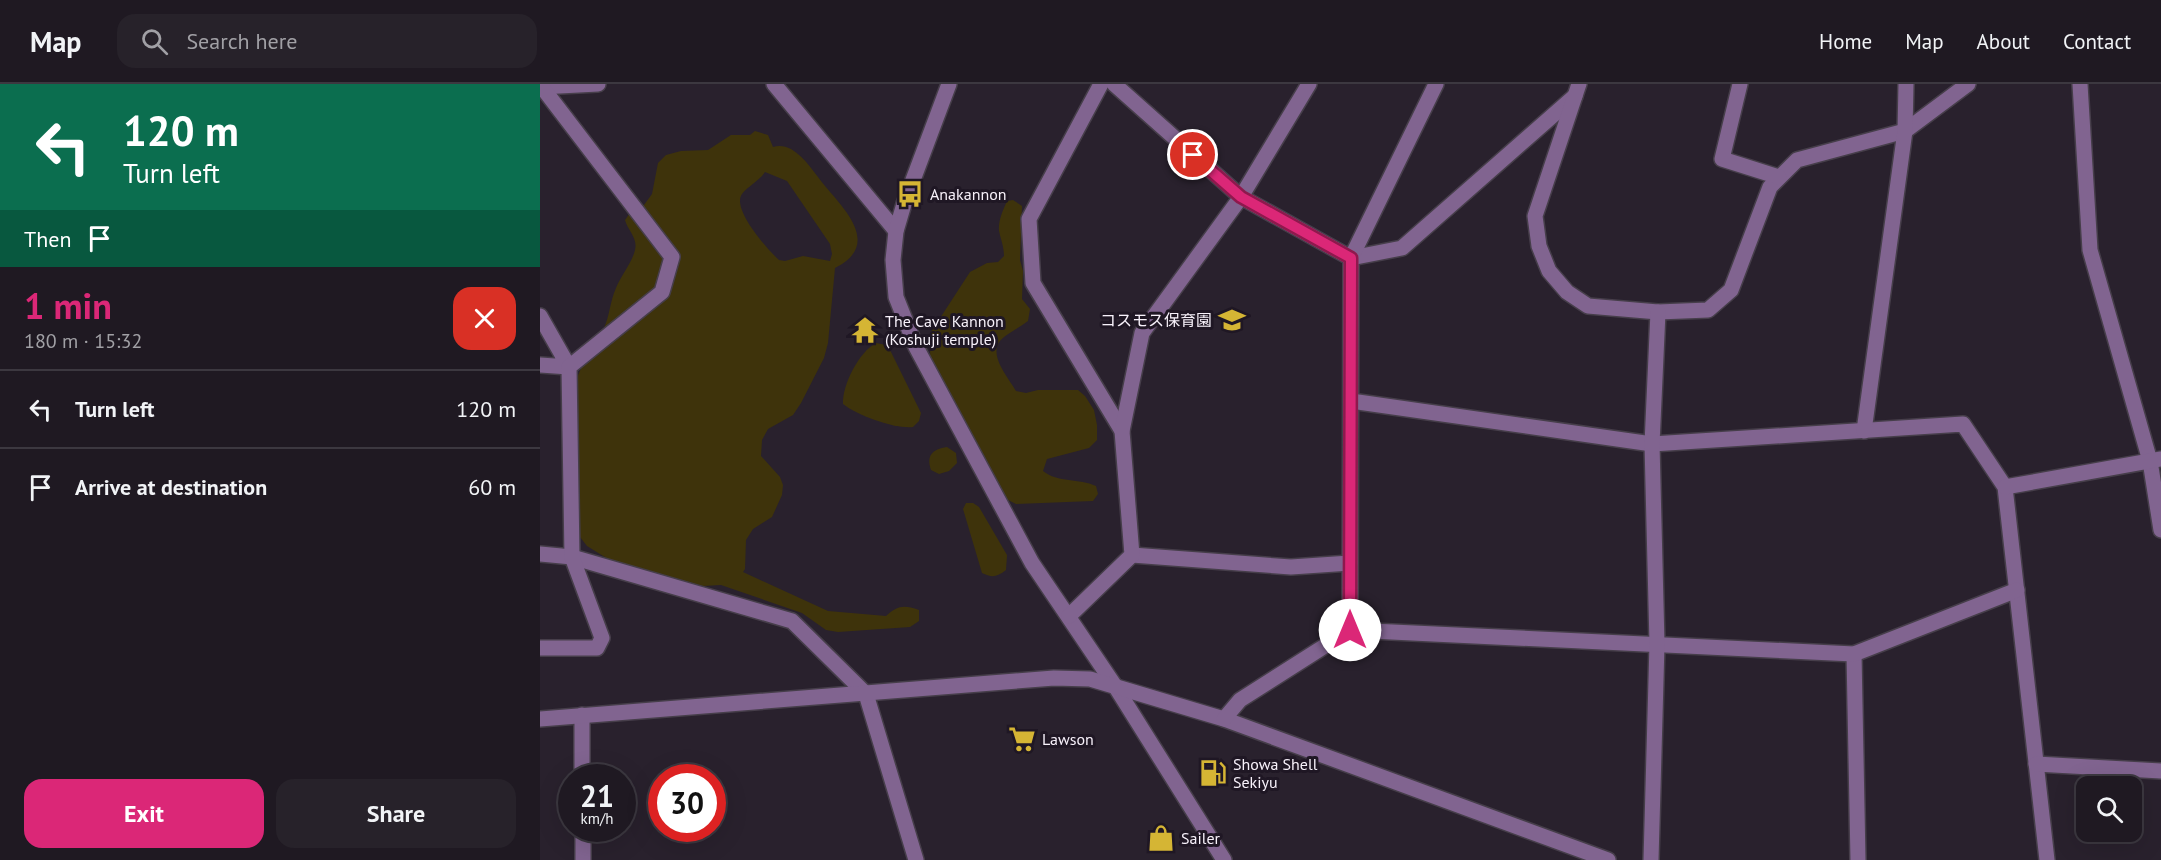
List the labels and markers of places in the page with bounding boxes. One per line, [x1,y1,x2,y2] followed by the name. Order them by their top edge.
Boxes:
[1167,129,1218,180] pin
[895,179,925,209] bus stop icon: Anakannon
[930,184,1006,204] place label: Anakannon
[1217,305,1247,335] school or university icon: コスモス保育園
[1100,310,1212,330] place label: コスモス保育園
[885,311,1004,349] place label: The Cave Kannon (Koshuji temple)
[850,315,880,345] temple icon: The Cave Kannon (Koshuji temple)
[1007,724,1037,754] supermarket icon: Lawson
[1042,729,1094,749] place label: Lawson
[1233,754,1318,792] place label: Showa Shell Sekiyu
[1198,758,1228,788] fuel station icon: Showa Shell Sekiyu
[1146,823,1176,853] shop icon: Sailer
[1181,828,1221,848] place label: Sailer

